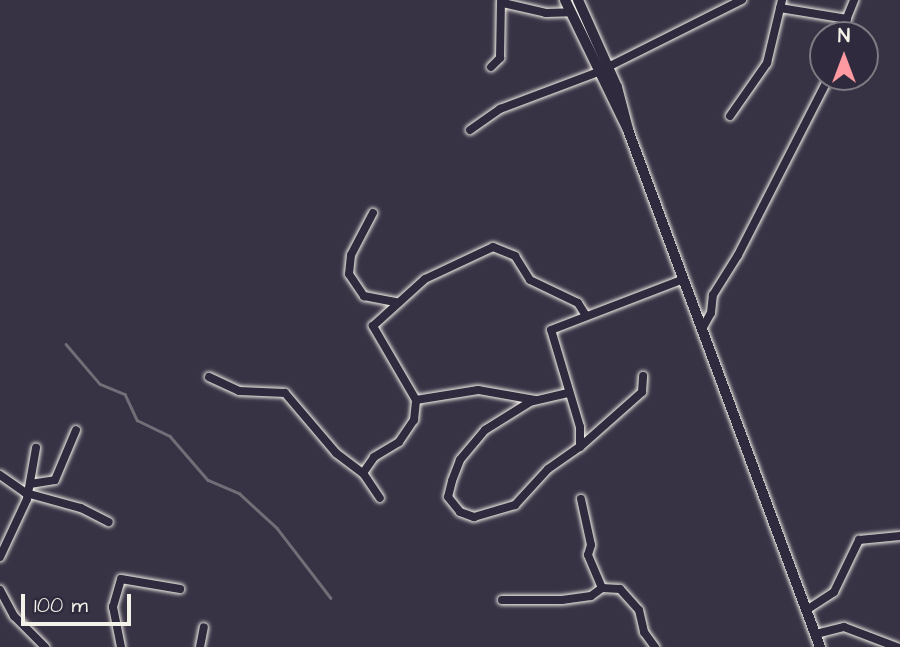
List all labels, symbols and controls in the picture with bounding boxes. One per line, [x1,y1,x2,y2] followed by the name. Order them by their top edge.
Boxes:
[809,21,879,91] north arrow
[838,23,850,50] text: N
[24,580,135,624] scale bar
[34,591,88,620] text: 100 m

